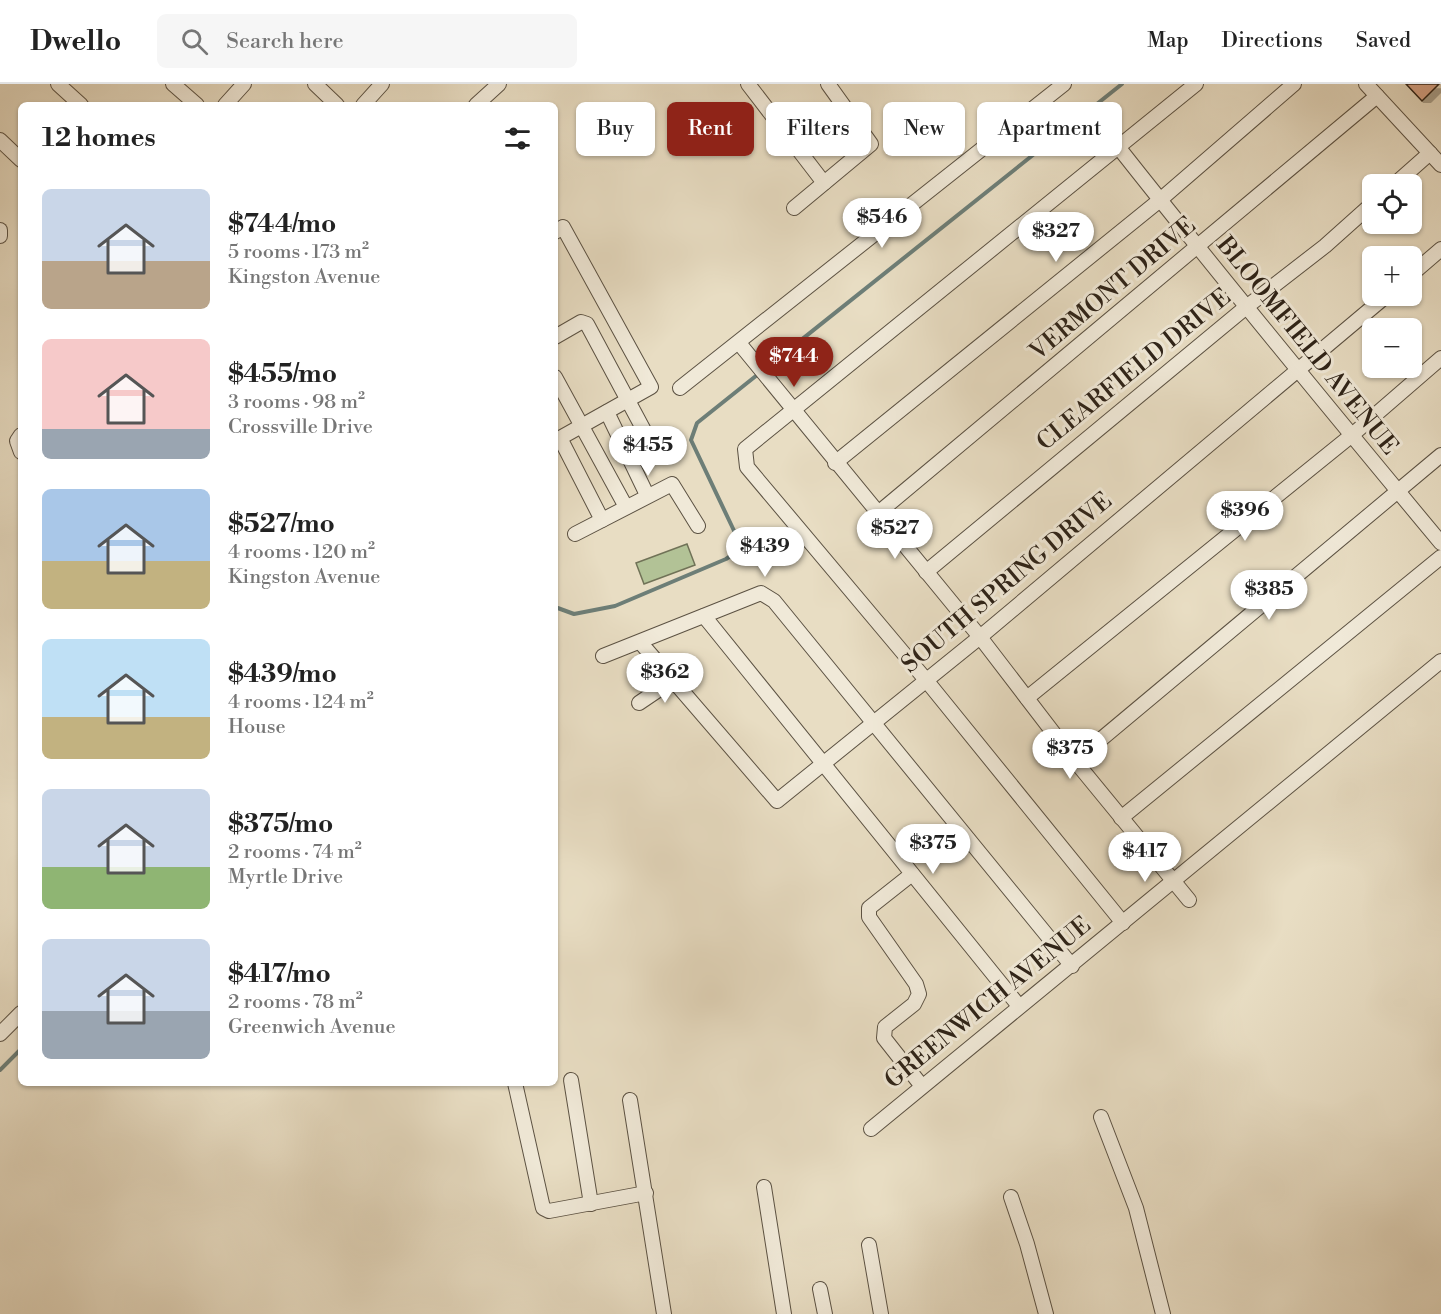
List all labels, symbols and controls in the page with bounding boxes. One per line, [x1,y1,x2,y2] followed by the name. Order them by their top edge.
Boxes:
[157,14,577,68] search box
[30,24,121,59] text: Dwello
[178,25,211,58] icon: search
[226,28,344,55] text: Search here
[1147,28,1189,54] text: Map
[1222,28,1323,54] text: Directions
[1356,28,1411,54] text: Saved
[576,102,655,156] chip: Buy
[667,102,754,156] chip: Rent
[766,102,871,156] chip: Filters
[883,102,965,156] chip: New
[977,102,1122,156] chip: Apartment
[42,122,156,154] text: 12 homes
[501,122,534,155] icon: filters
[1362,174,1422,378] map controls
[1362,174,1422,234] button: locate
[846,198,918,249] pin: $546
[857,205,907,230] text: $546
[228,208,336,240] text: $744/mo
[1023,211,1202,368] street label: VERMONT DRIVE
[1020,212,1092,263] pin: $327
[90,213,162,285] icon: home
[1032,219,1080,244] text: $327
[1209,230,1404,461] street label: BLOOMFIELD AVENUE
[228,240,369,265] text: 5 rooms · 173 m²
[1362,246,1422,306] button: +
[228,265,380,290] text: Kingston Avenue
[1031,283,1237,457] street label: CLEARFIELD DRIVE
[1362,318,1422,378] button: −
[758,337,830,388] pin: $744
[769,344,819,369] text: $744
[228,358,337,390] text: $455/mo
[90,363,162,435] icon: home
[228,390,365,415] text: 3 rooms · 98 m²
[228,415,373,440] text: Crossville Drive
[612,426,684,477] pin: $455
[623,433,673,458] text: $455
[896,486,1118,680] street label: SOUTH SPRING DRIVE
[1209,491,1281,542] pin: $396
[1220,498,1270,523] text: $396
[228,508,335,540] text: $527/mo
[859,509,931,560] pin: $527
[90,513,162,585] icon: home
[871,516,919,541] text: $527
[729,527,801,578] pin: $439
[740,534,790,559] text: $439
[228,540,375,565] text: 4 rooms · 120 m²
[228,565,380,590] text: Kingston Avenue
[1233,570,1305,621] pin: $385
[1244,577,1294,602] text: $385
[629,653,701,704] pin: $362
[228,658,337,690] text: $439/mo
[640,660,690,685] text: $362
[90,663,162,735] icon: home
[228,690,374,715] text: 4 rooms · 124 m²
[228,715,286,740] text: House
[1034,729,1106,780] pin: $375
[1046,736,1094,761] text: $375
[228,808,333,840] text: $375/mo
[90,813,162,885] icon: home
[897,824,969,875] pin: $375
[909,831,957,856] text: $375
[1109,832,1181,883] pin: $417
[1122,839,1168,864] text: $417
[228,840,362,865] text: 2 rooms · 74 m²
[228,865,343,890] text: Myrtle Drive
[879,911,1097,1095] street label: GREENWICH AVENUE
[228,958,331,990] text: $417/mo
[90,963,162,1035] icon: home
[228,990,363,1015] text: 2 rooms · 78 m²
[228,1015,396,1040] text: Greenwich Avenue

